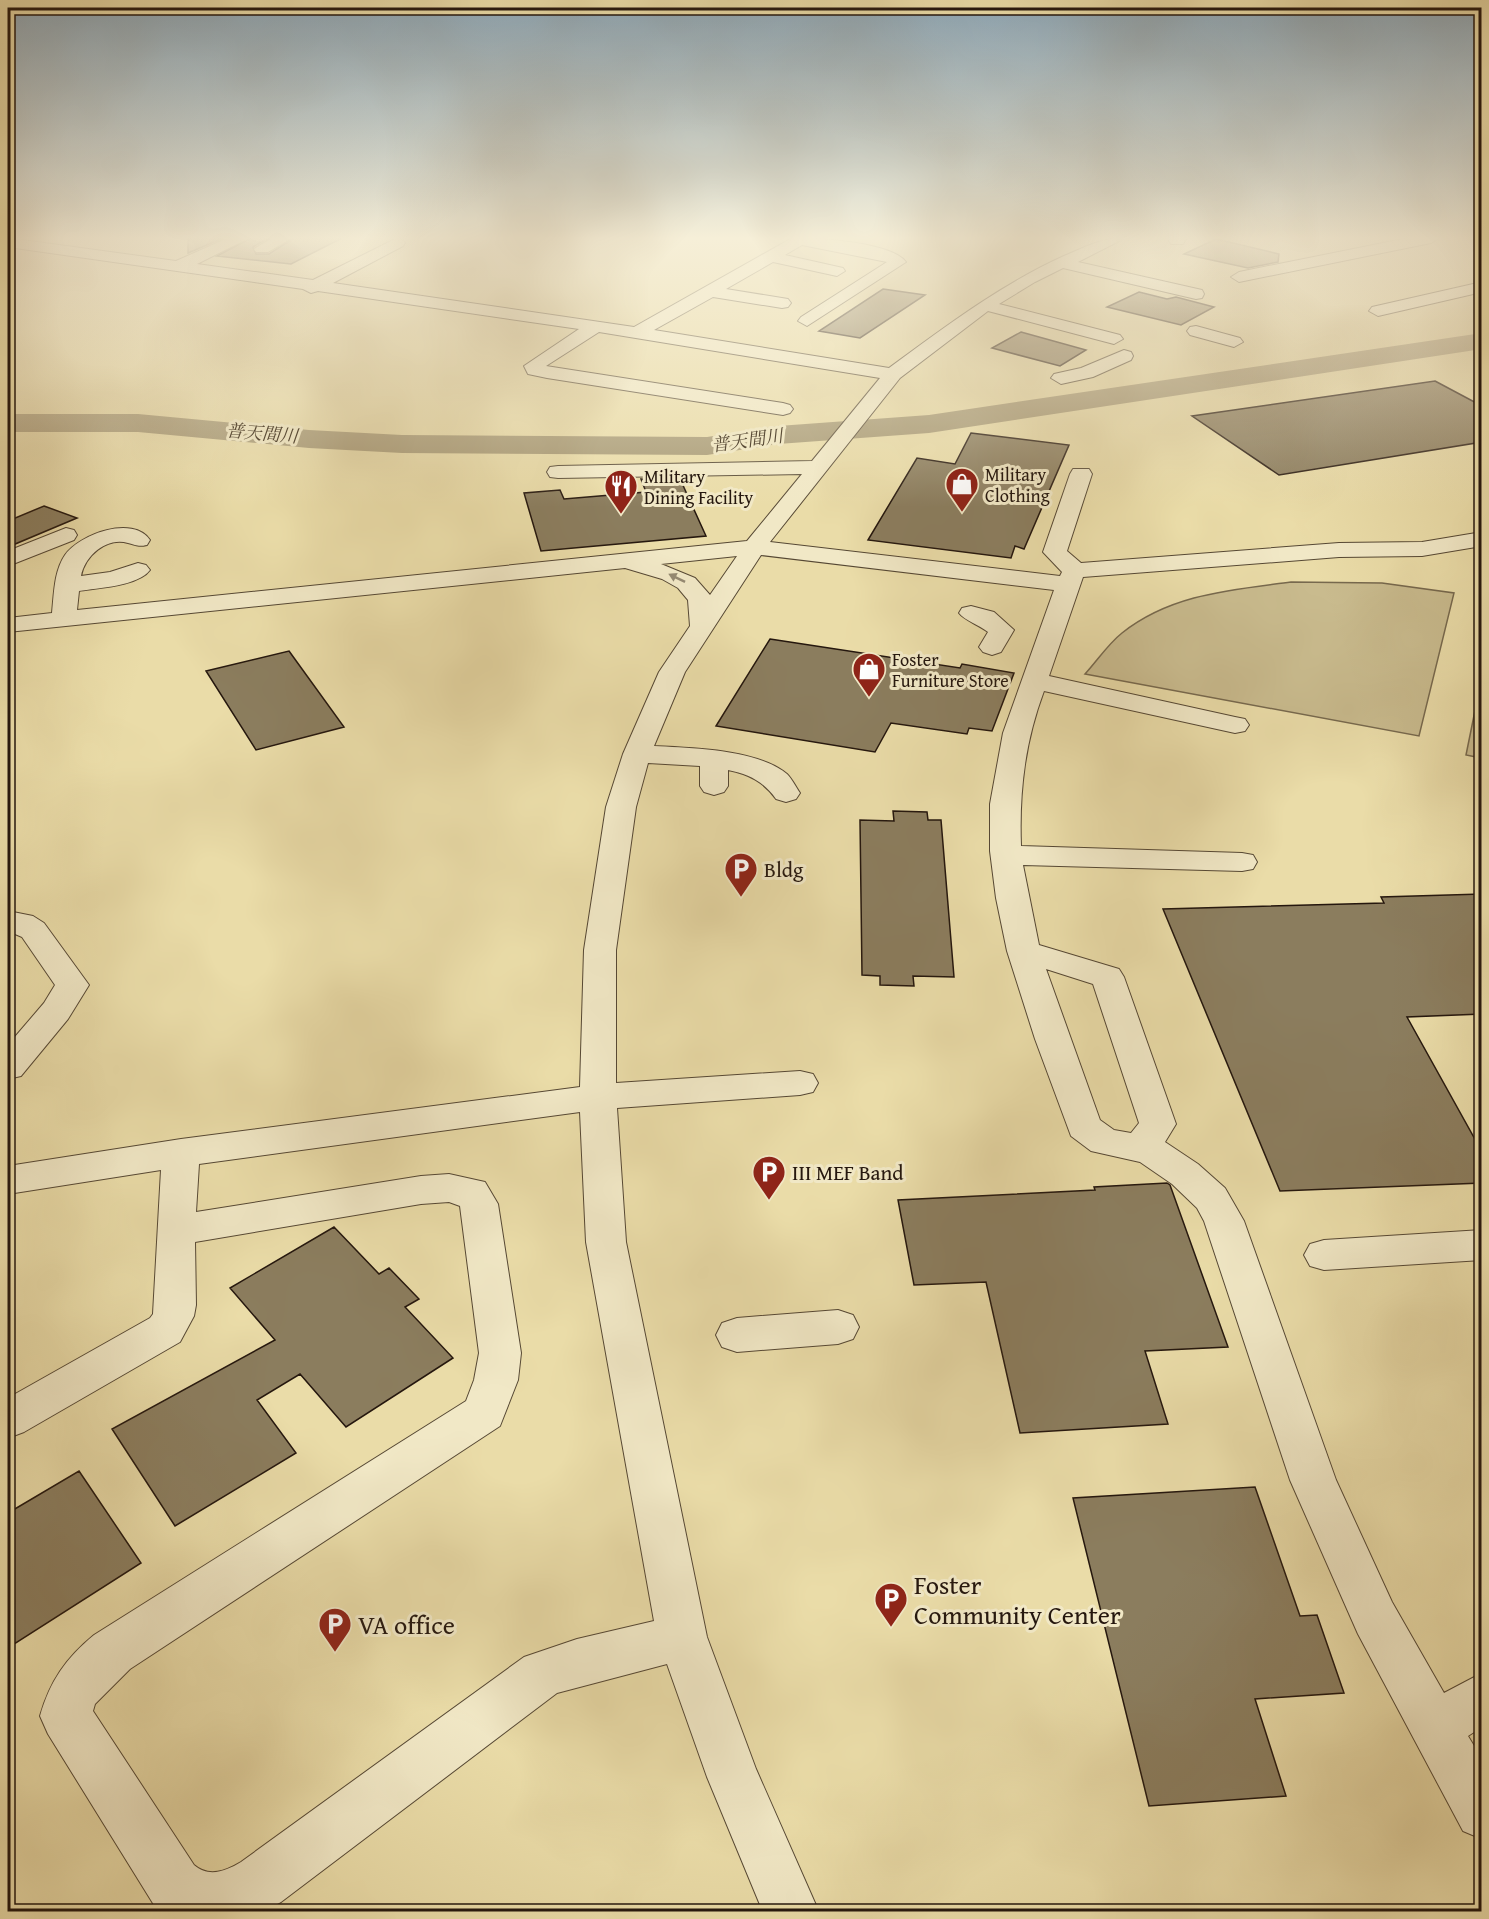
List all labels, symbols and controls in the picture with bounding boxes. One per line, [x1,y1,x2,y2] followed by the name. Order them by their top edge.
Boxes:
[225,416,301,450] water label: 普天間川
[709,421,787,458] water label: 普天間川
[985,461,1050,509] place label: Military Clothing
[644,463,753,511] place label: Military Dining Facility
[944,466,980,513] shop icon: Military Clothing
[603,468,639,515] restaurant icon: Military Dining Facility
[668,574,686,584] one-way arrow
[892,646,1009,694] place label: Foster Furniture Store
[851,651,887,698] shop icon: Foster Furniture Store
[723,851,759,898] parking icon: Bldg
[764,854,804,885] place label: Bldg
[751,1154,787,1201] parking icon: III MEF Band
[792,1157,904,1188] place label: III MEF Band
[914,1565,1121,1634] place label: Foster Community Center
[873,1581,909,1628] parking icon: Foster Community Center
[358,1605,455,1644] place label: VA office
[317,1606,353,1653] parking icon: VA office

